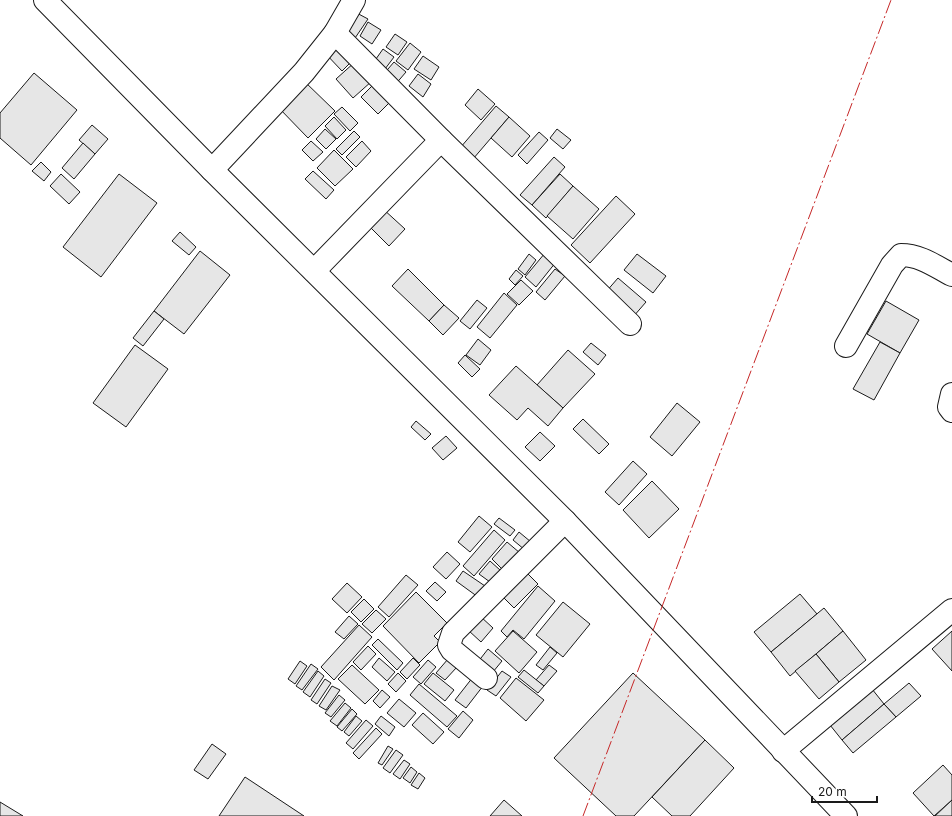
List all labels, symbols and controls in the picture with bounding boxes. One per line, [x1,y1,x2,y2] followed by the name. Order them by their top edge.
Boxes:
[812,778,877,804] scale bar
[818,784,847,799] text: 20 m

